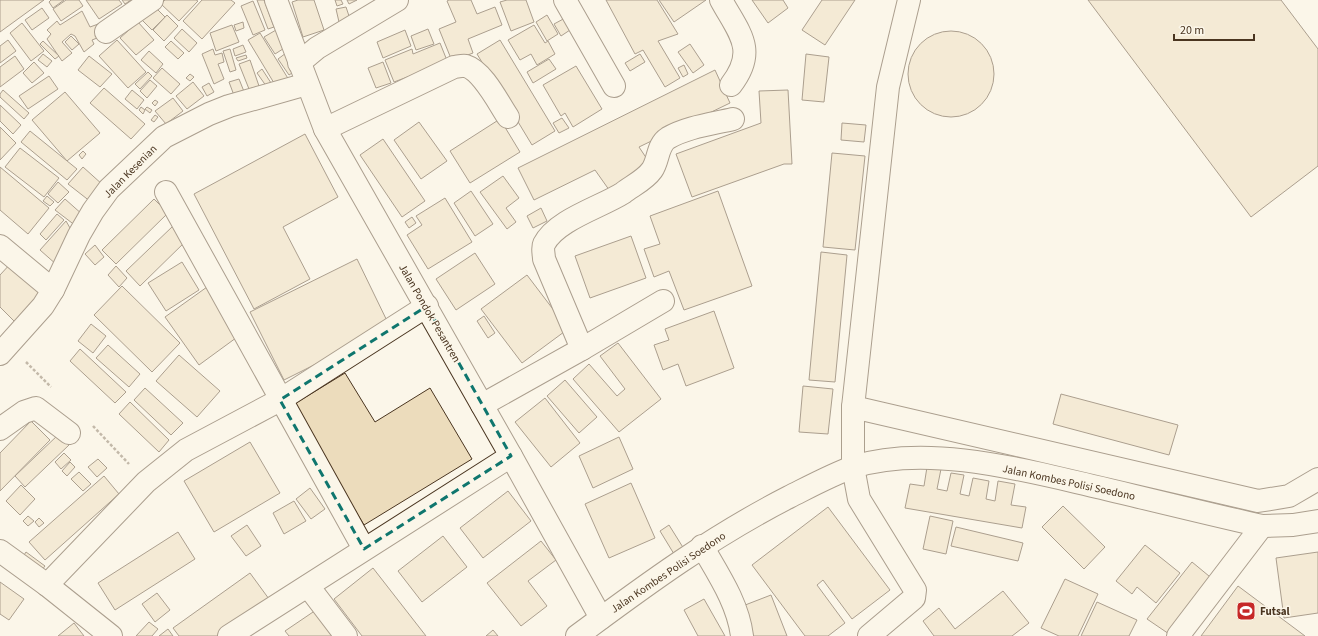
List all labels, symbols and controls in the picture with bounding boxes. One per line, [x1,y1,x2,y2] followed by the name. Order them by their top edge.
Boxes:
[1174,16,1254,42] scale bar
[1180,22,1204,39] text: 20 m
[100,141,160,201] street label: Jalan Kesenian
[395,261,464,365] street label: Jalan Pondok Pesantren
[1001,461,1137,504] street label: Jalan Kombes Polisi Soedono
[608,528,729,616] street label: Jalan Kombes Polisi Soedono
[1235,600,1257,622] sports icon: Futsal
[1260,604,1291,619] place label: Futsal

